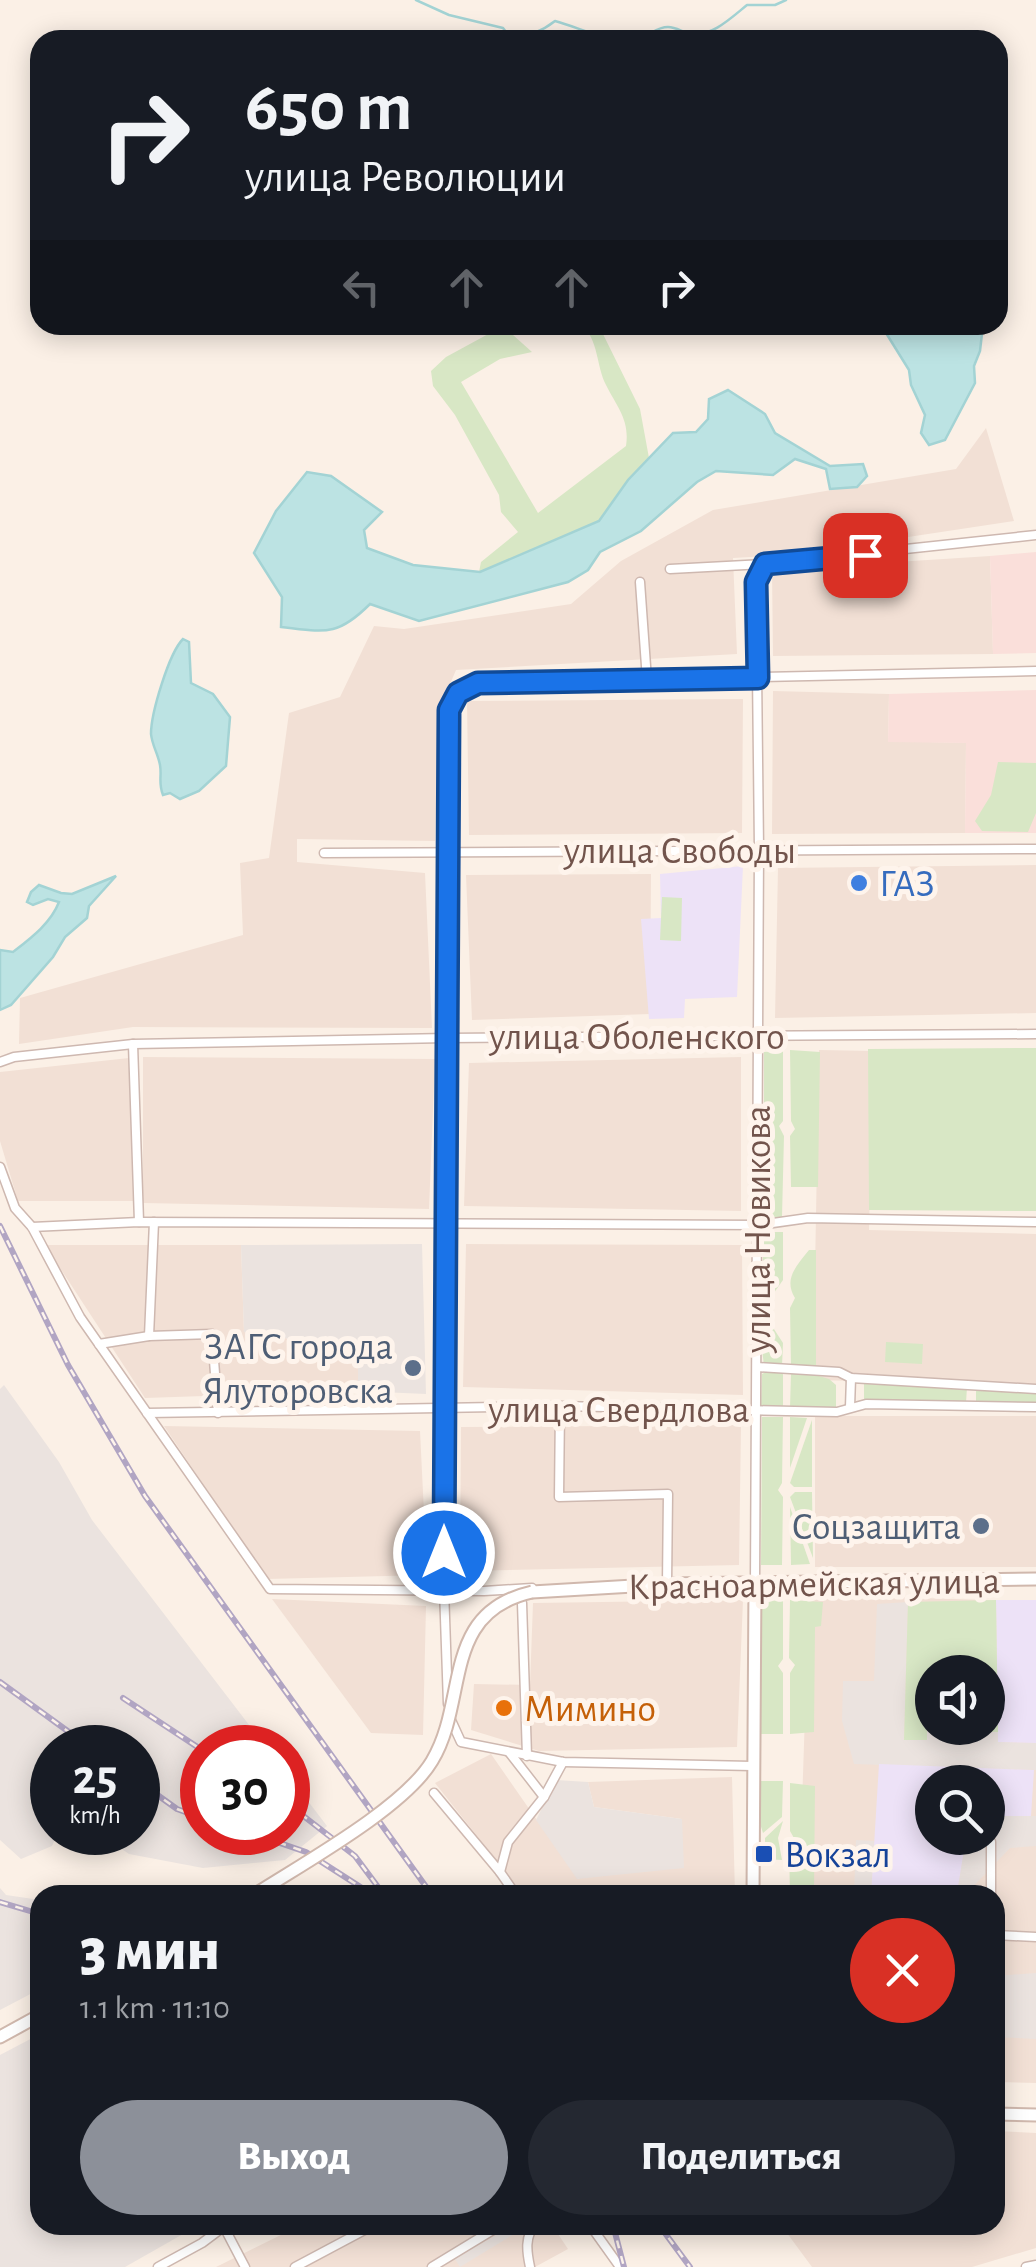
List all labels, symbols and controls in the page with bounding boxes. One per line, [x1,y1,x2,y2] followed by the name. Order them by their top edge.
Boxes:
[80,70,210,200] icon: right
[245,73,413,143] text: 650 m
[245,155,566,200] text: улица Революции
[334,260,389,315] icon: left
[439,260,494,315] icon: ahead
[544,260,599,315] icon: ahead
[649,260,704,315] icon: right
[823,513,908,598] pin
[838,528,893,583] icon: arrive
[563,833,796,871] street label: улица Свободы
[879,866,935,904] place label: ГАЗ
[848,872,870,894] marker: ГАЗ
[488,1019,785,1057] street label: улица Оболенского
[740,1105,778,1354] street label: улица Новикова
[202,1329,393,1411] place label: ЗАГС города Ялуторовска
[402,1357,424,1379] marker: ЗАГС города Ялуторовска
[487,1392,750,1430] street label: улица Свердлова
[392,1501,496,1605] position arrow
[791,1509,961,1547] place label: Соцзащита
[970,1515,992,1537] marker: Соцзащита
[628,1563,1000,1607] street label: Красноармейская улица
[915,1655,1005,1855] map controls
[915,1655,1005,1745] button: sound
[524,1691,656,1729] place label: Мимино
[493,1697,515,1719] marker: Мимино
[180,1725,310,1855] speed limit sign: 30
[72,1753,118,1803] text: 25
[915,1765,1005,1855] button: search
[69,1803,121,1828] text: km/h
[784,1837,891,1875] place label: Вокзал
[753,1843,775,1865] marker: Вокзал
[850,1918,955,2023] button: close
[80,1921,220,1981] text: 3 мин
[80,1992,230,2024] text: 1.1 km · 11:10
[80,2100,508,2215] button: Выход
[528,2100,955,2215] button: Поделиться

